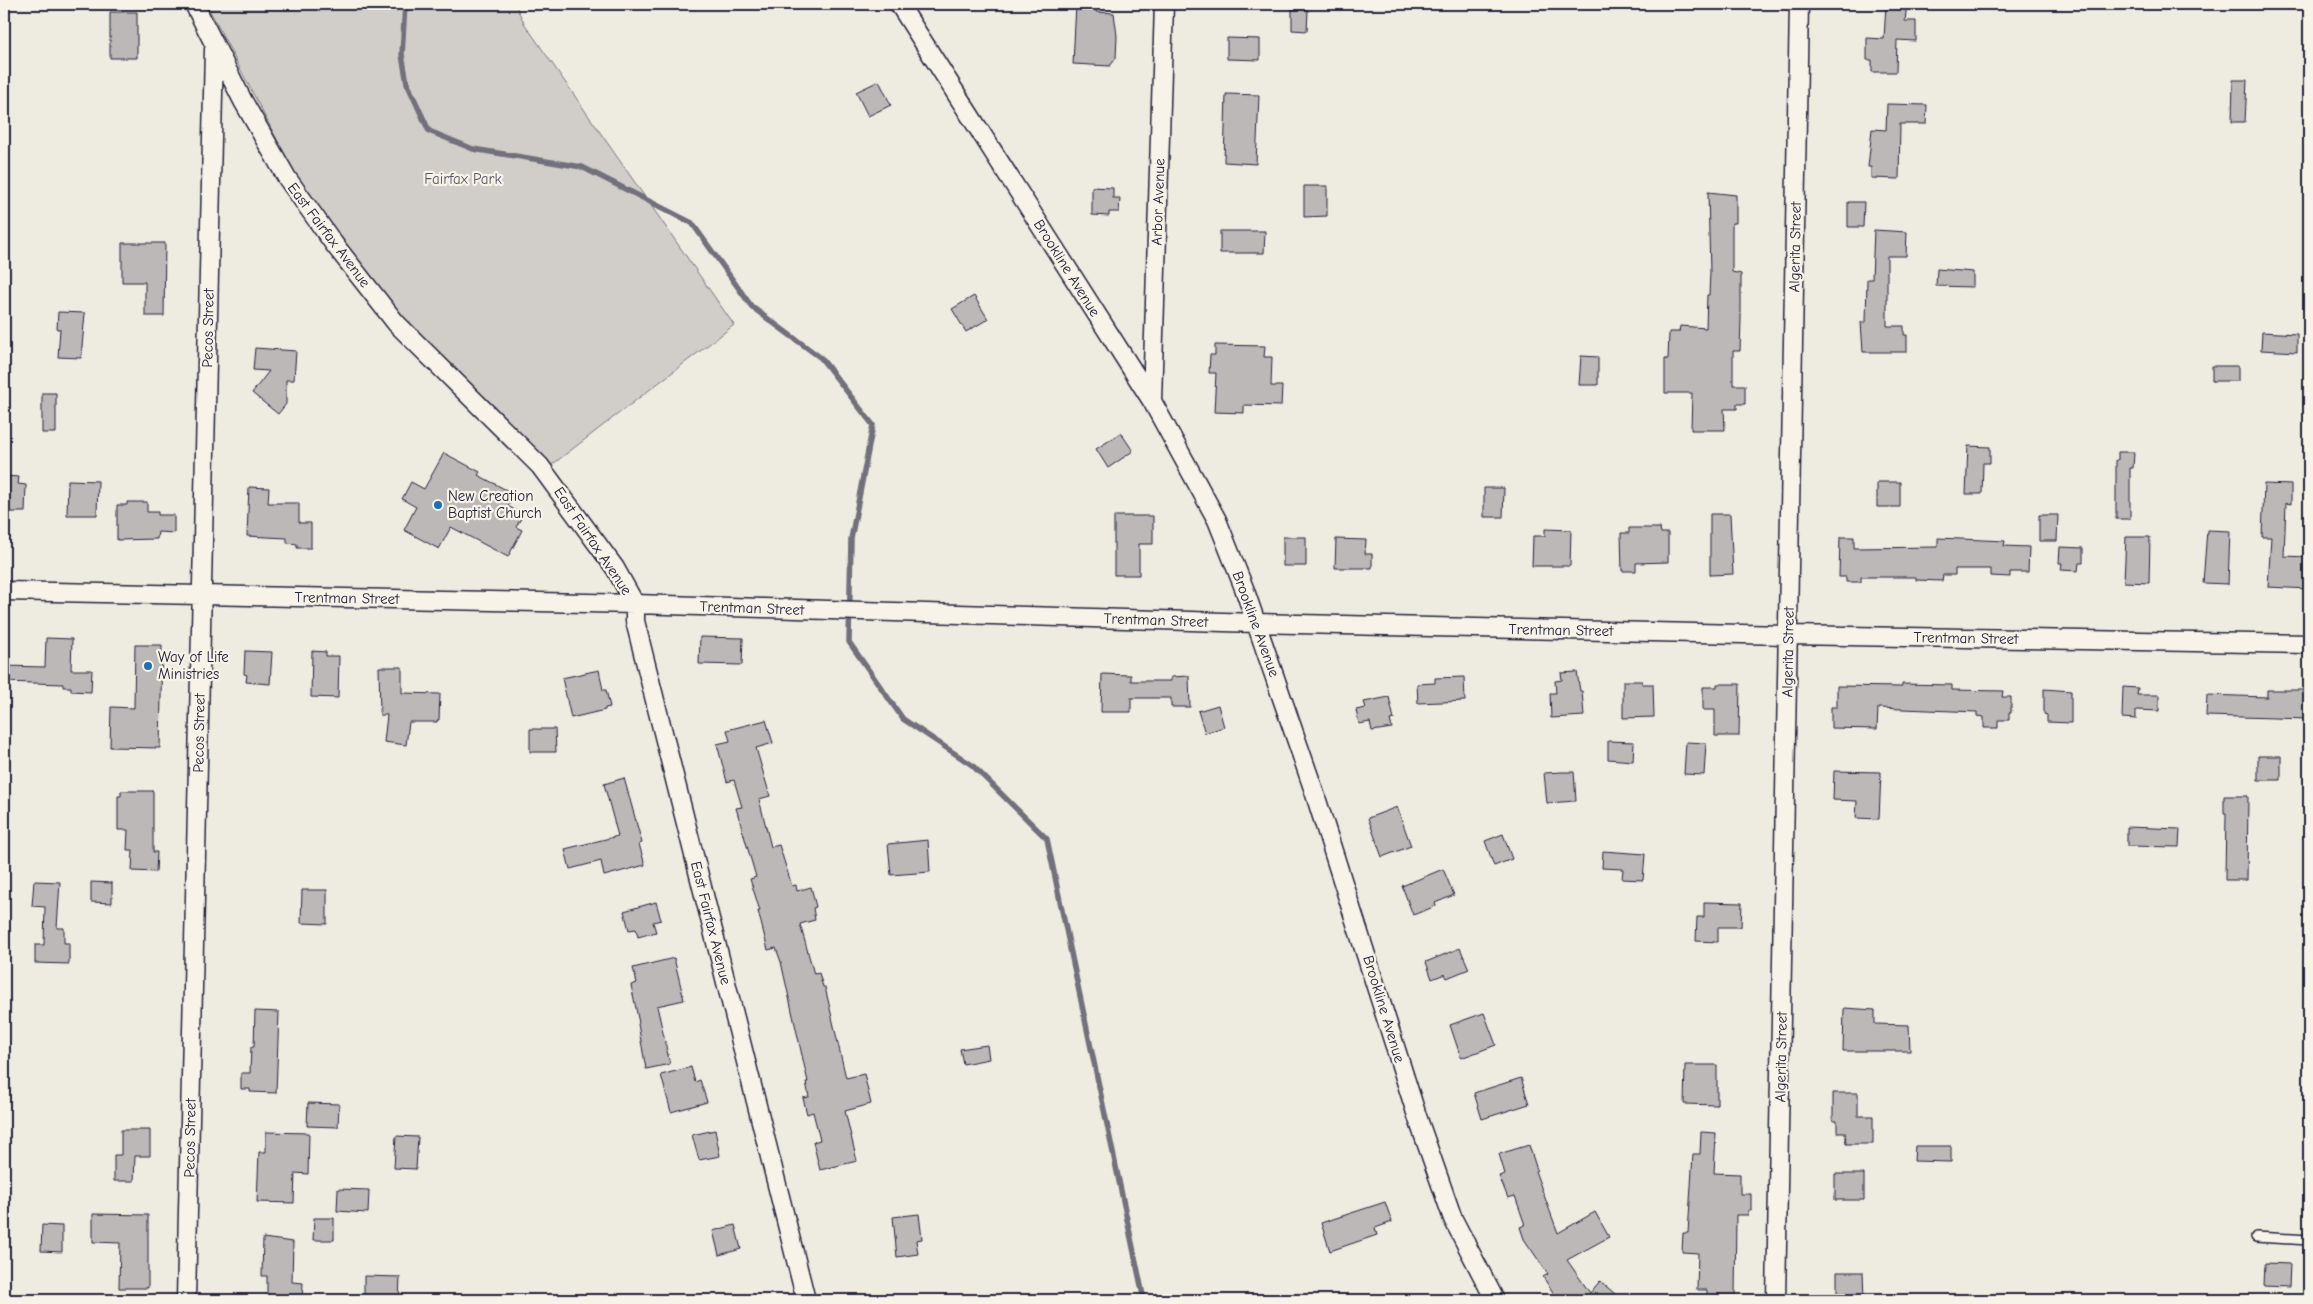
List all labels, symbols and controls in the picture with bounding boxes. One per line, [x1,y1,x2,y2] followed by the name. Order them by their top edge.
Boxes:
[1147,158,1169,246] street label: Arbor Avenue
[424,170,502,188] park label: Fairfax Park
[284,179,375,291] street label: East Fairfax Avenue
[1785,201,1805,293] street label: Algerita Street
[1030,216,1104,320] street label: Brookline Avenue
[198,288,218,368] street label: Pecos Street
[550,483,636,599] street label: East Fairfax Avenue
[448,487,542,522] place label: New Creation Baptist Church
[432,499,444,511] marker: New Creation Baptist Church
[1229,569,1284,680] street label: Brookline Avenue
[295,588,400,608] street label: Trentman Street
[699,597,805,619] street label: Trentman Street
[1778,606,1798,698] street label: Algerita Street
[1103,609,1209,631] street label: Trentman Street
[1509,620,1614,640] street label: Trentman Street
[1914,628,2019,648] street label: Trentman Street
[158,648,229,683] place label: Way of Life Ministries
[142,660,154,672] marker: Way of Life Ministries
[189,693,209,773] street label: Pecos Street
[687,859,735,987] street label: East Fairfax Avenue
[1359,953,1409,1065] street label: Brookline Avenue
[1771,1011,1791,1103] street label: Algerita Street
[180,1098,200,1178] street label: Pecos Street

